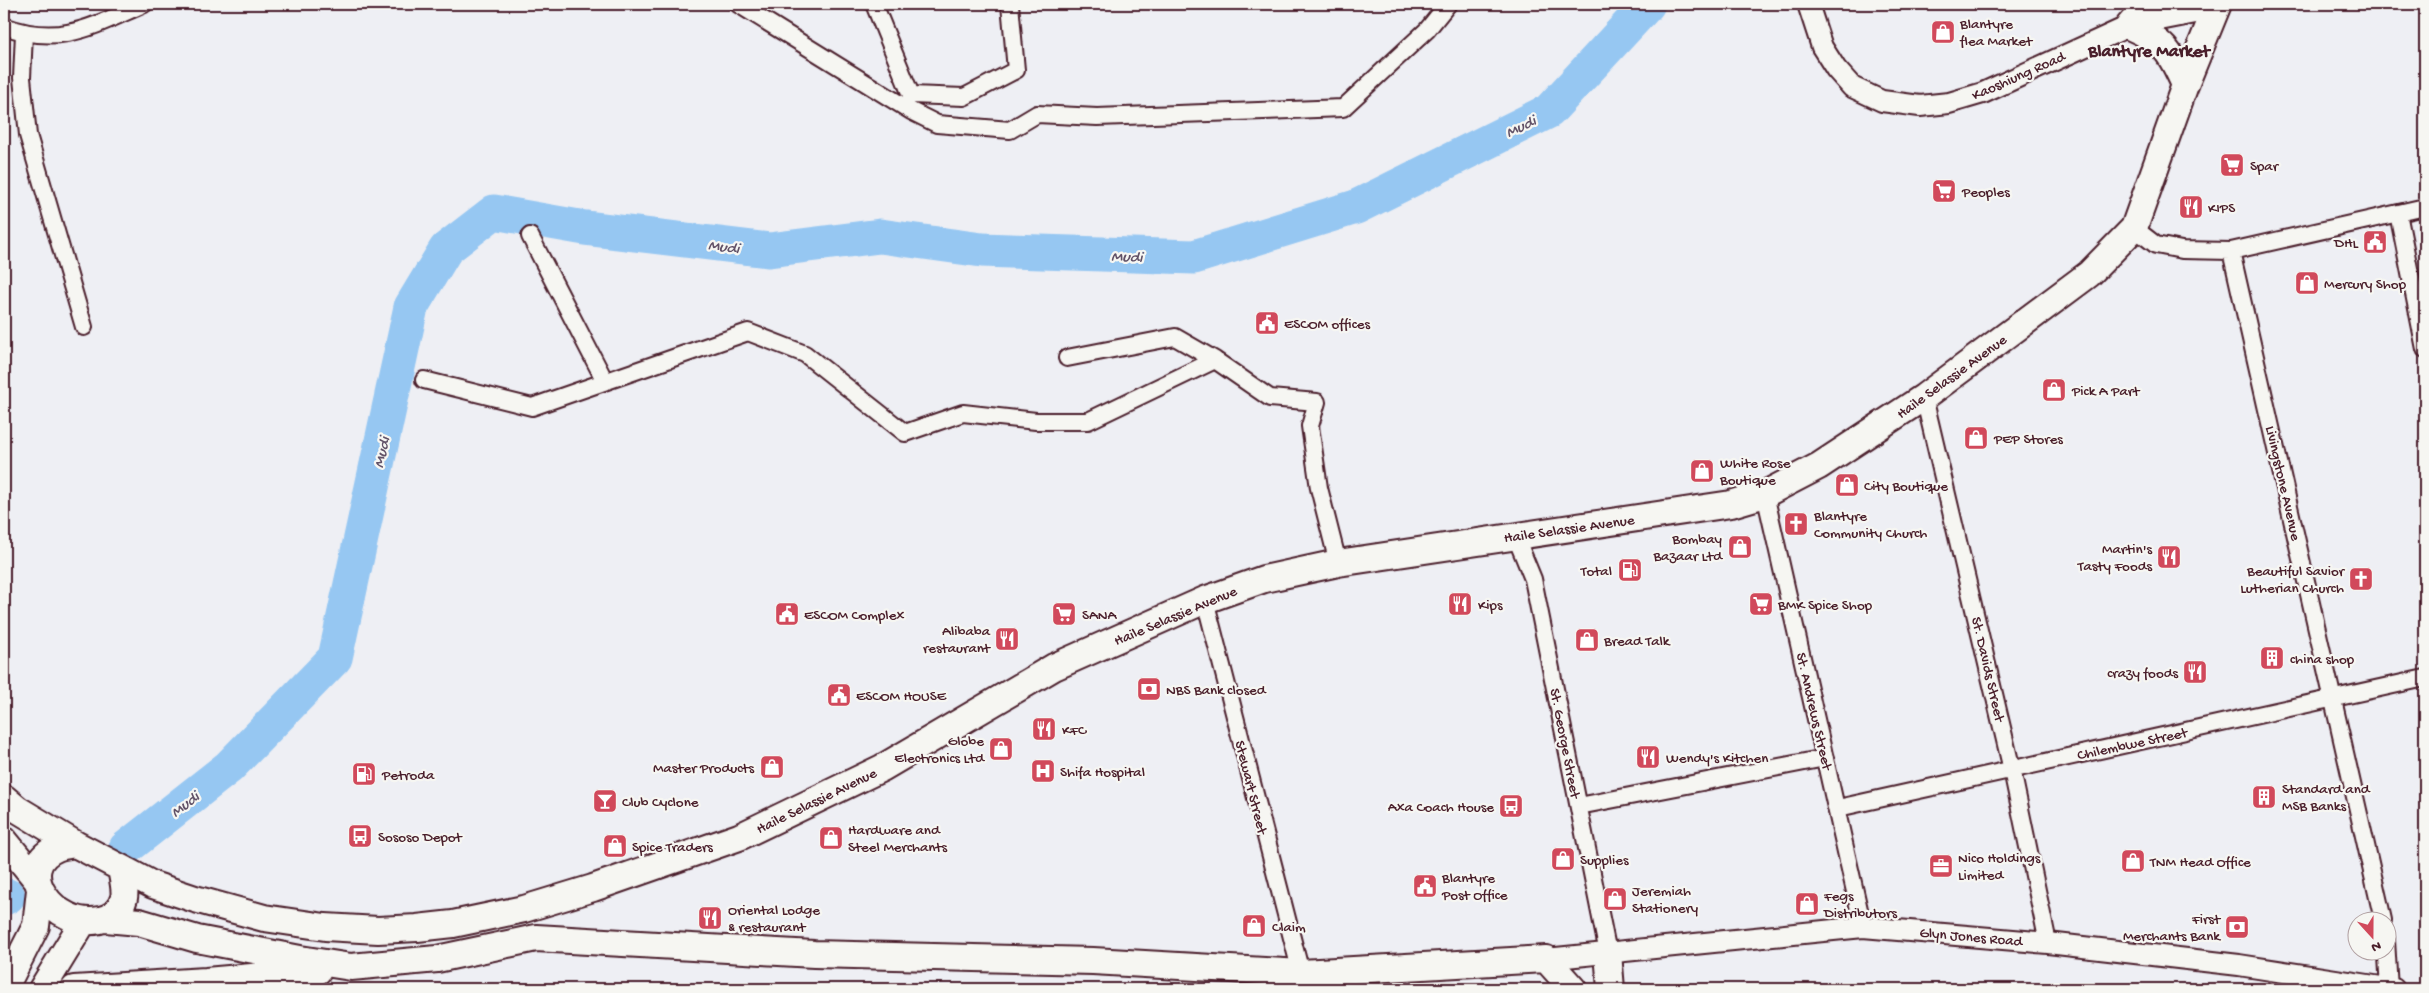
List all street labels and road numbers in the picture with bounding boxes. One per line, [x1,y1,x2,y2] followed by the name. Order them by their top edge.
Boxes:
[1969,48,2069,105] street label: Kaoshiung Road
[1894,331,2011,424] street label: Haile Selassie Avenue
[2260,424,2304,543] street label: Livingstone Avenue
[1503,512,1636,548] street label: Haile Selassie Avenue
[1112,583,1240,651] street label: Haile Selassie Avenue
[1966,615,2008,726] street label: St. Davids Street
[1791,651,1836,774] street label: St. Andrews Street
[1545,687,1584,802] street label: St. George Street
[2076,724,2191,765] street label: Chilembwe Street
[1230,739,1271,838] street label: Stewart Street
[754,765,880,839] street label: Haile Selassie Avenue
[1919,925,2024,952] street label: Glyn Jones Road

